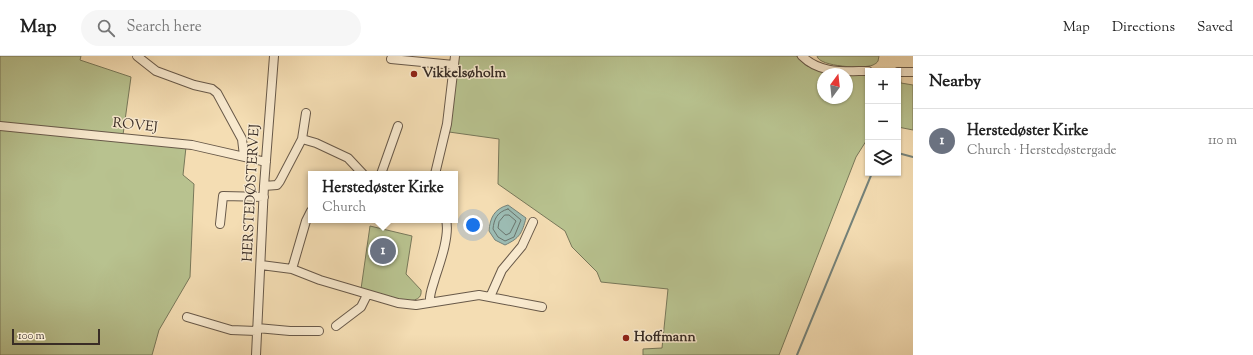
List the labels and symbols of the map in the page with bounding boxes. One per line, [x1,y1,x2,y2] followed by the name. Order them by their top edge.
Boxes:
[422,64,506,84] place label: Vikkelsøholm
[817,68,853,104] north arrow
[409,69,419,79] marker: Vikkelsøholm
[112,114,158,138] street label: ROVEJ
[238,124,266,262] street label: HERSTEDØSTERVEJ
[463,215,483,235] your location
[370,236,396,266] pin: 1
[12,327,100,346] scale bar
[634,328,697,348] place label: Hoffmann
[621,333,631,343] marker: Hoffmann

